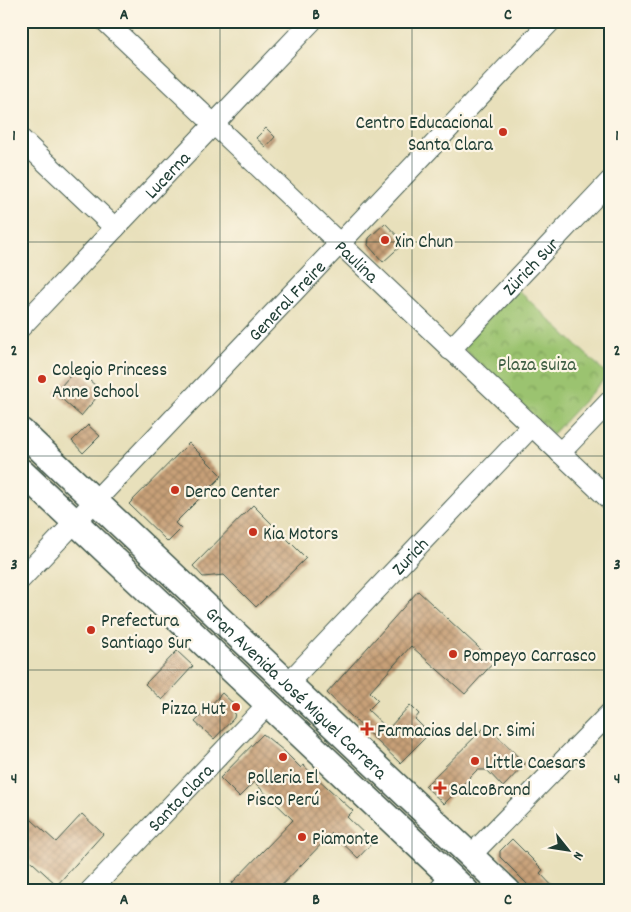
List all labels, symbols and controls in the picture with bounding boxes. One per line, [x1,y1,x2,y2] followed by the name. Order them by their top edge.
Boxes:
[120,4,129,27] text: A
[312,4,320,27] text: B
[504,4,512,27] text: C
[356,111,494,160] place label: Centro Educacional Santa Clara
[12,125,16,148] text: 1
[615,125,619,148] text: 1
[497,126,509,138] marker: Centro Educacional Santa Clara
[140,146,199,206] street label: Lucerna
[395,230,453,257] place label: Xin Chun
[498,233,567,303] street label: Zürich Sur
[379,234,391,246] marker: Xin Chun
[327,236,384,291] street label: Paulina
[243,256,334,349] street label: General Freire
[11,340,18,363] text: 2
[614,340,621,363] text: 2
[498,353,577,380] park label: Plaza suiza
[52,358,167,407] place label: Colegio Princess Anne School
[36,373,48,385] marker: Colegio Princess Anne School
[185,480,280,507] place label: Derco Center
[169,484,181,496] marker: Derco Center
[263,522,339,549] place label: Kia Motors
[247,526,259,538] marker: Kia Motors
[387,533,436,583] street label: Zurich
[10,554,18,577] text: 3
[613,554,621,577] text: 3
[198,602,393,788] street label: Gran Avenida José Miguel Carrera
[101,609,191,658] place label: Prefectura Santiago Sur
[85,624,97,636] marker: Prefectura Santiago Sur
[463,644,596,671] place label: Pompeyo Carrasco
[447,648,459,660] marker: Pompeyo Carrasco
[161,697,226,724] place label: Pizza Hut
[230,701,242,713] marker: Pizza Hut
[377,719,535,746] place label: Farmacias del Dr. Simi
[361,723,373,735] marker: Farmacias del Dr. Simi
[277,751,289,763] marker: Polleria El Pisco Perú
[485,751,586,778] place label: Little Caesars
[469,755,481,767] marker: Little Caesars
[143,758,222,839] street label: Santa Clara
[247,766,319,815] place label: Polleria El Pisco Perú
[11,768,17,791] text: 4
[614,768,620,791] text: 4
[450,778,531,805] place label: SalcoBrand
[434,782,446,794] marker: SalcoBrand
[544,824,594,874] north arrow
[312,827,379,854] place label: Piamonte
[296,831,308,843] marker: Piamonte
[567,848,588,864] text: N
[120,889,129,912] text: A
[312,889,320,912] text: B
[504,889,512,912] text: C

